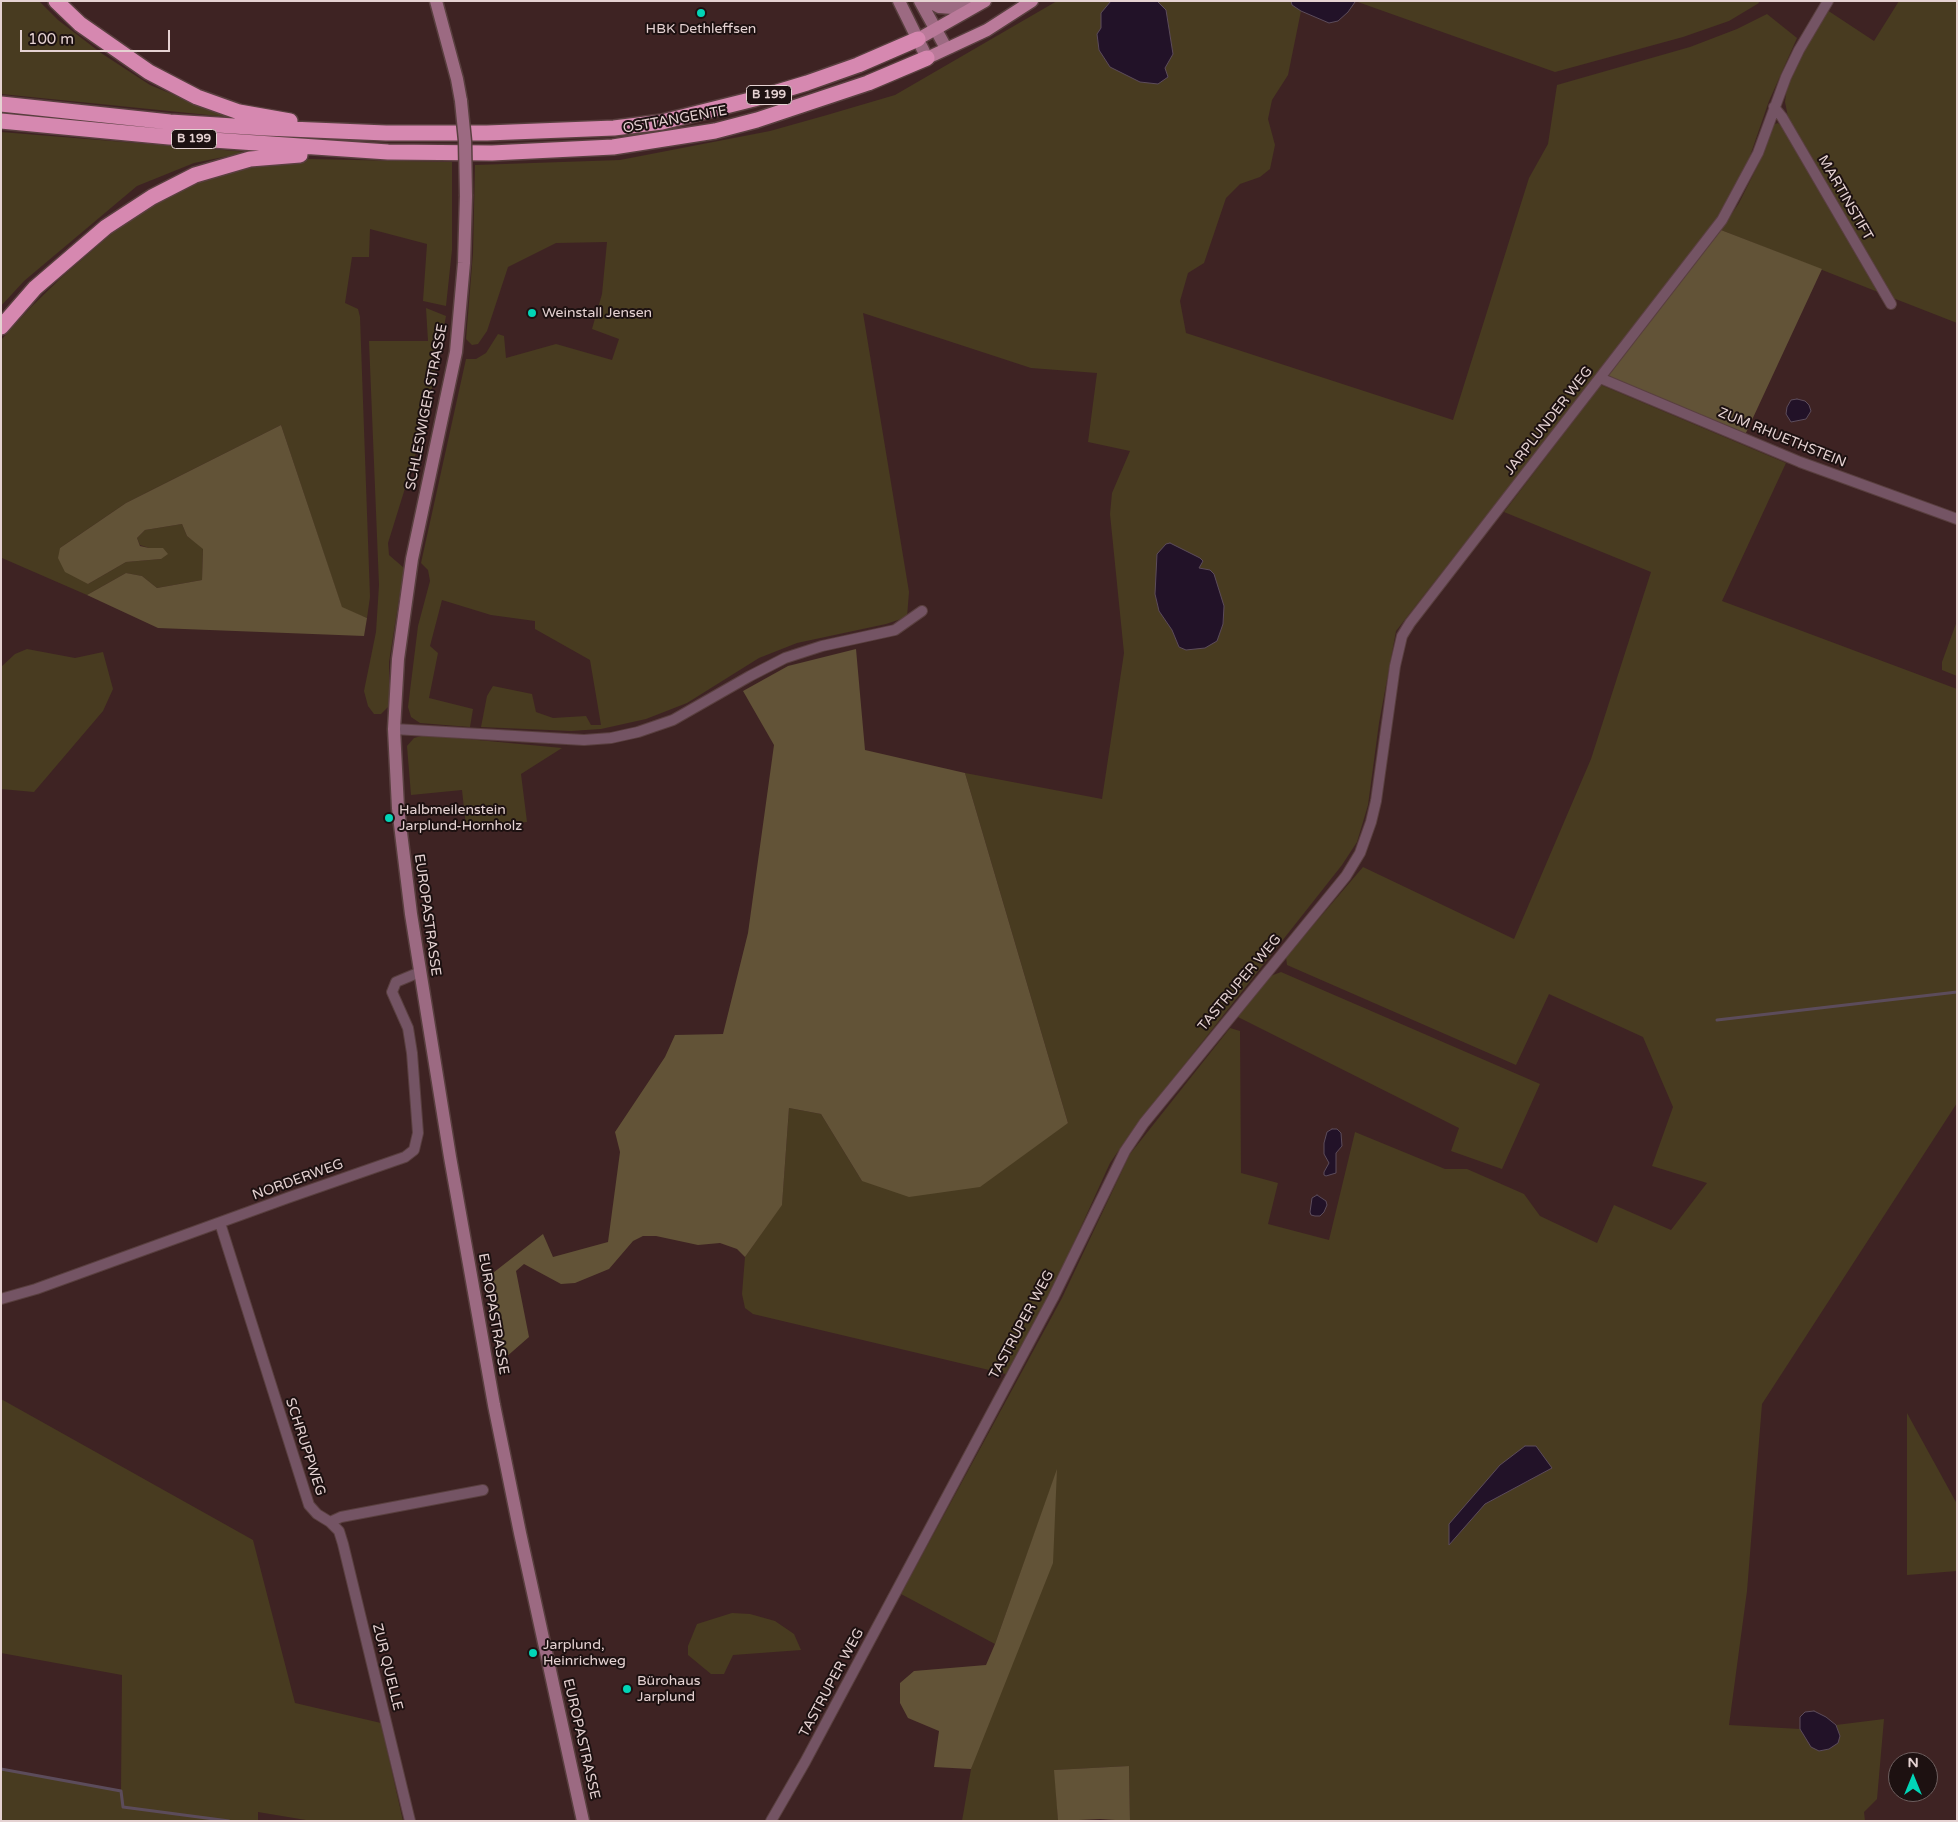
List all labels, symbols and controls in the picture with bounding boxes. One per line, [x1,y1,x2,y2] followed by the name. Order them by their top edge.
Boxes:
[695,7,707,19] marker: HBK Dethleffsen
[22,20,172,52] scale bar
[646,21,756,37] place label: HBK Dethleffsen
[28,30,74,48] text: 100 m
[746,86,792,104] road number: B 199
[622,103,728,137] street label: OSTTANGENTE
[172,130,216,148] road number: B 199
[1814,153,1876,243] street label: MARTINSTIFT
[542,305,652,321] place label: Weinstall Jensen
[526,307,538,319] marker: Weinstall Jensen
[403,322,451,492] street label: SCHLESWIGER STRASSE
[1502,364,1596,478] street label: JARPLUNDER WEG
[1715,405,1849,471] street label: ZUM RHUETHSTEIN
[399,802,522,834] place label: Halbmeilenstein Jarplund-Hornholz
[383,812,395,824] marker: Halbmeilenstein Jarplund-Hornholz
[410,853,444,977] street label: EUROPASTRASSE
[1195,931,1285,1035] street label: TASTRUPER WEG
[250,1156,346,1204] street label: NORDERWEG
[474,1252,512,1376] street label: EUROPASTRASSE
[986,1268,1058,1382] street label: TASTRUPER WEG
[281,1396,329,1498] street label: SCHRUPPWEG
[368,1622,406,1712] street label: ZUR QUELLE
[796,1626,868,1740] street label: TASTRUPER WEG
[543,1637,626,1670] place label: Jarplund, Heinrichweg
[527,1647,539,1659] marker: Jarplund, Heinrichweg
[637,1673,700,1705] place label: Bürohaus Jarplund
[559,1677,603,1801] street label: EUROPASTRASSE
[621,1683,633,1695] marker: Bürohaus Jarplund
[1888,1752,1938,1802] north arrow
[1907,1754,1919,1771] text: N

